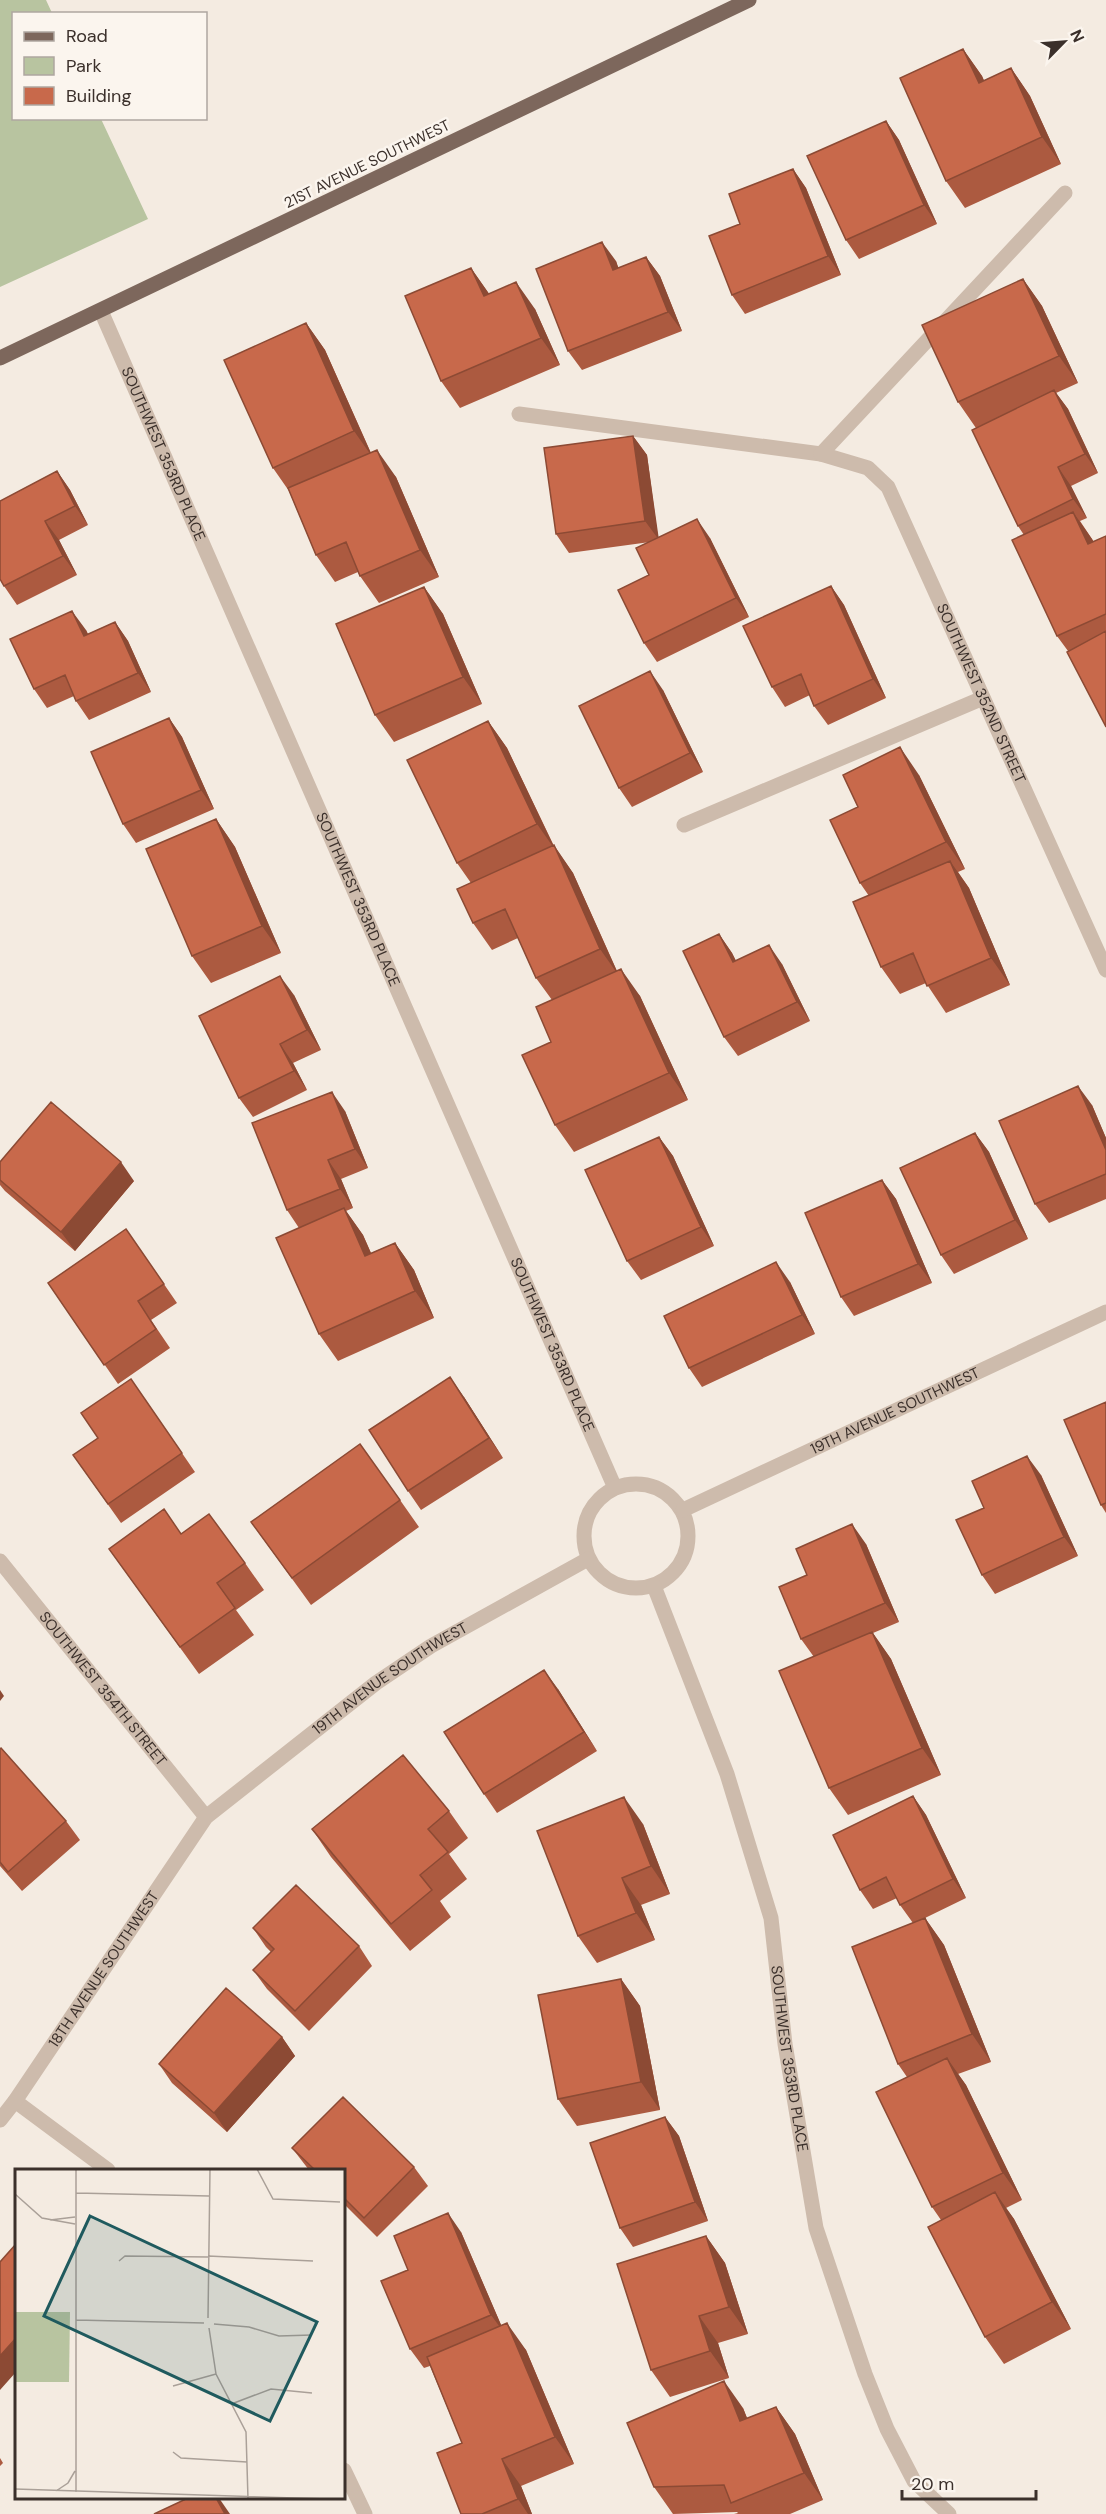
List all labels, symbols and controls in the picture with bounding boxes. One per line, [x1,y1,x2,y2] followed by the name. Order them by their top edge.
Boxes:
[12,12,207,120] legend
[1034,12,1094,72] north arrow
[66,24,108,48] text: Road
[1065,26,1089,46] text: N
[66,54,102,78] text: Park
[66,84,131,108] text: Building
[281,115,453,213] street label: 21ST AVENUE SOUTHWEST
[117,364,210,544] street label: SOUTHWEST 353RD PLACE
[932,600,1030,786] street label: SOUTHWEST 352ND STREET
[311,809,405,990] street label: SOUTHWEST 353RD PLACE
[506,1255,599,1435] street label: SOUTHWEST 353RD PLACE
[807,1363,983,1459] street label: 19TH AVENUE SOUTHWEST
[35,1607,171,1770] street label: SOUTHWEST 354TH STREET
[308,1618,471,1739] street label: 19TH AVENUE SOUTHWEST
[44,1887,163,2051] street label: 18TH AVENUE SOUTHWEST
[766,1964,813,2153] street label: SOUTHWEST 353RD PLACE
[15,2169,345,2499] inset map
[902,2463,1036,2501] scale bar
[911,2472,954,2496] text: 20 m

